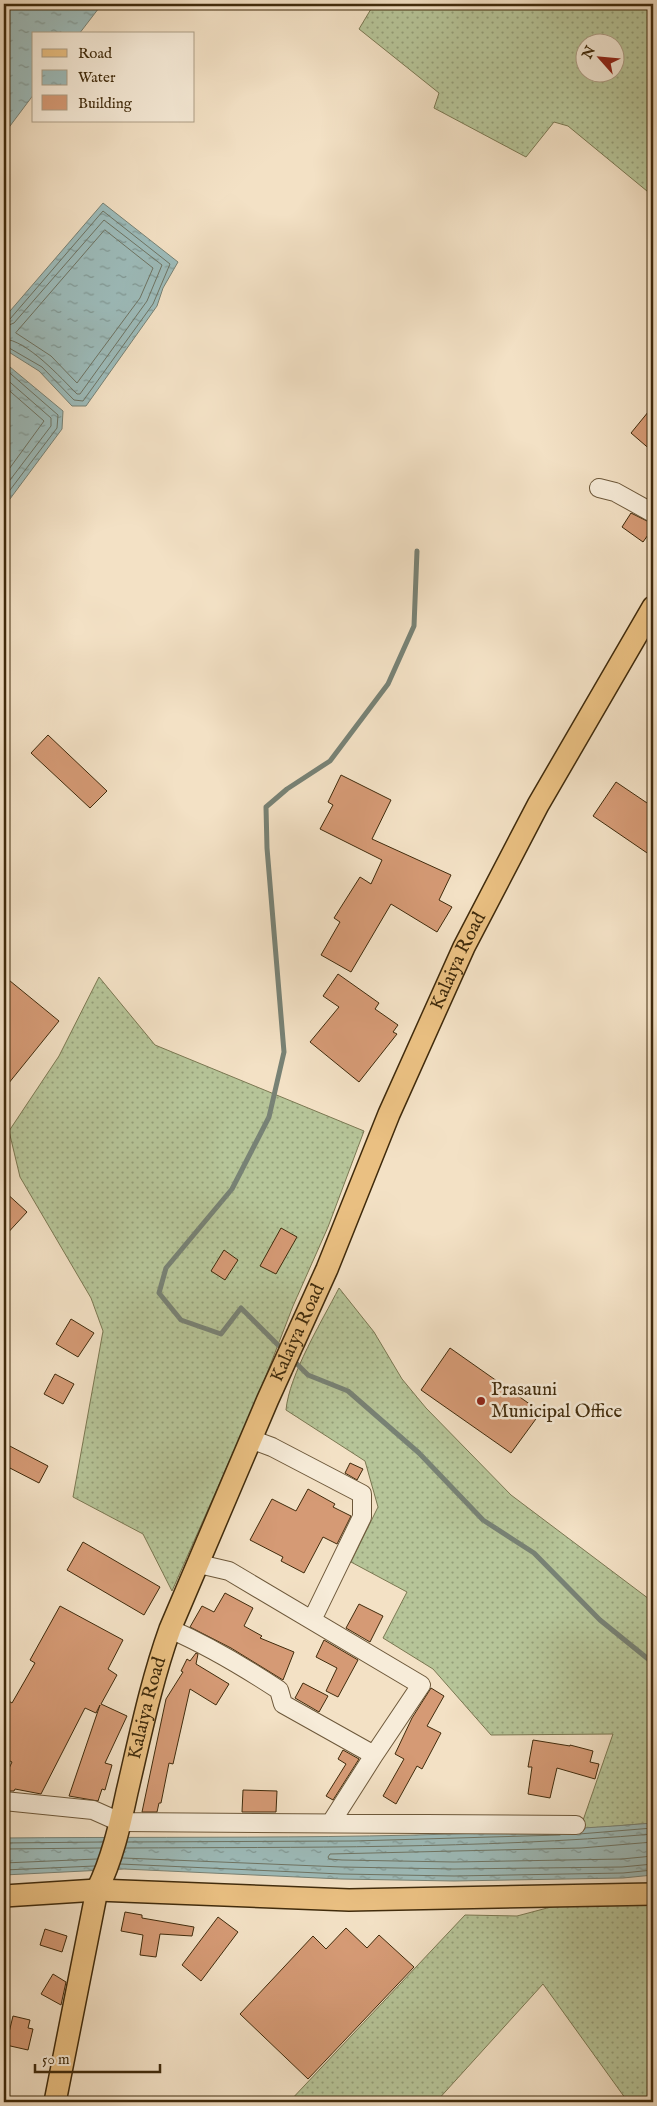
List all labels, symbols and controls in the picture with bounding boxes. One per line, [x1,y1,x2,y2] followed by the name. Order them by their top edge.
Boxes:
[32,32,195,122] legend
[574,32,624,82] north arrow
[578,43,600,63] text: N
[78,44,113,63] text: Road
[78,68,116,87] text: Water
[78,94,133,113] text: Building
[425,908,492,1014] street label: Kalaiya Road
[265,1279,331,1386] street label: Kalaiya Road
[491,1378,622,1424] place label: Prasauni Municipal Office
[475,1395,487,1407] marker: Prasauni Municipal Office
[123,1653,172,1762] street label: Kalaiya Road
[35,2041,160,2073] scale bar
[42,2050,70,2069] text: 50 m

